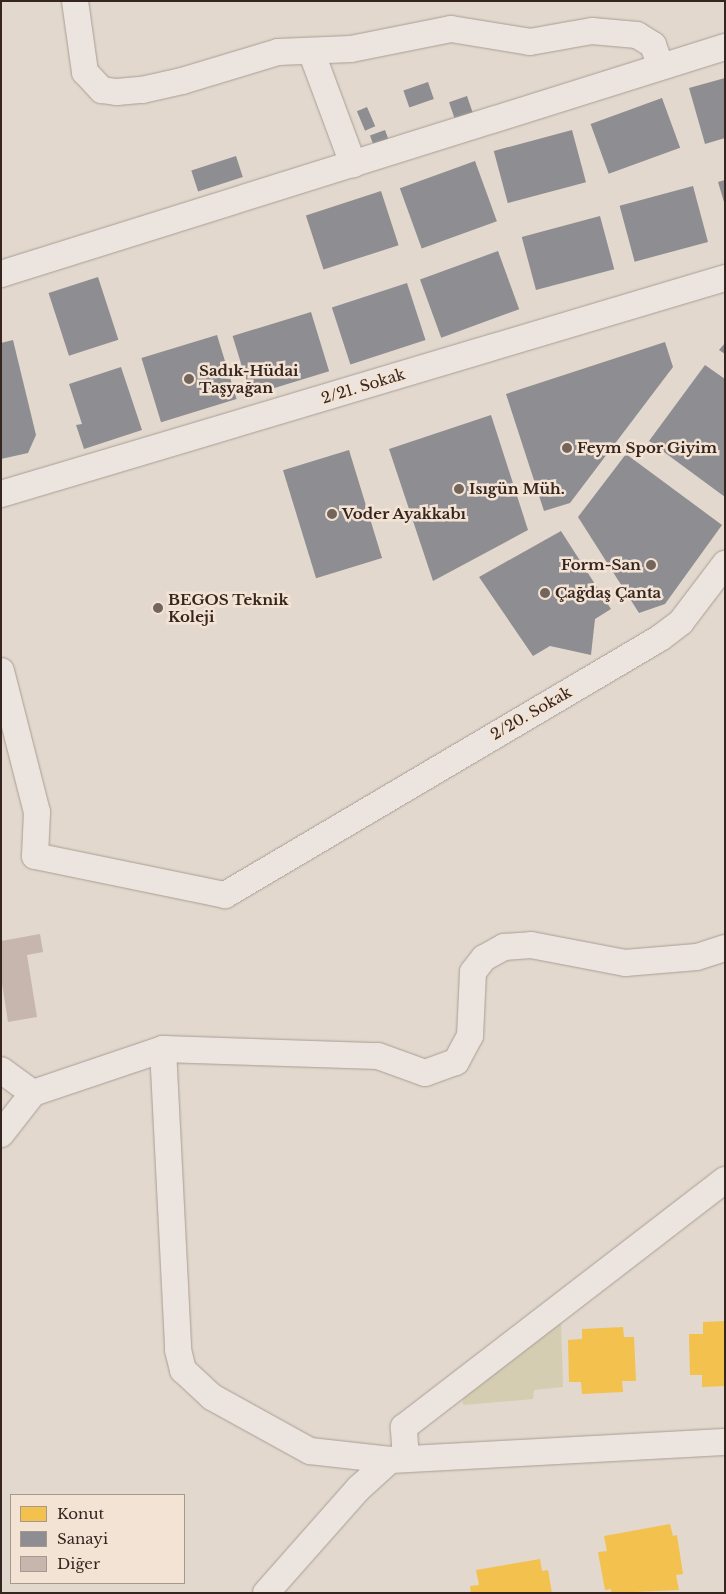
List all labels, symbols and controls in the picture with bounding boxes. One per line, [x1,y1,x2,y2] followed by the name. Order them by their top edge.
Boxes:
[199,361,298,396] place label: Sadık-Hüdai Taşyağan
[319,365,407,407] street label: 2/21. Sokak
[183,373,195,385] marker: Sadık-Hüdai Taşyağan
[577,439,717,457] place label: Feym Spor Giyim
[561,442,573,454] marker: Feym Spor Giyim
[469,480,565,498] place label: Isıgün Müh.
[453,483,465,495] marker: Isıgün Müh.
[342,505,467,523] place label: Voder Ayakkabı
[326,508,338,520] marker: Voder Ayakkabı
[561,556,641,574] place label: Form-San
[645,559,657,571] marker: Form-San
[555,584,661,602] place label: Çağdaş Çanta
[539,587,551,599] marker: Çağdaş Çanta
[168,590,289,625] place label: BEGOS Teknik Koleji
[152,602,164,614] marker: BEGOS Teknik Koleji
[487,683,575,743] street label: 2/20. Sokak
[10,1494,185,1584] legend
[57,1504,104,1523] text: Konut
[57,1529,108,1548] text: Sanayi
[57,1554,100,1573] text: Diğer

